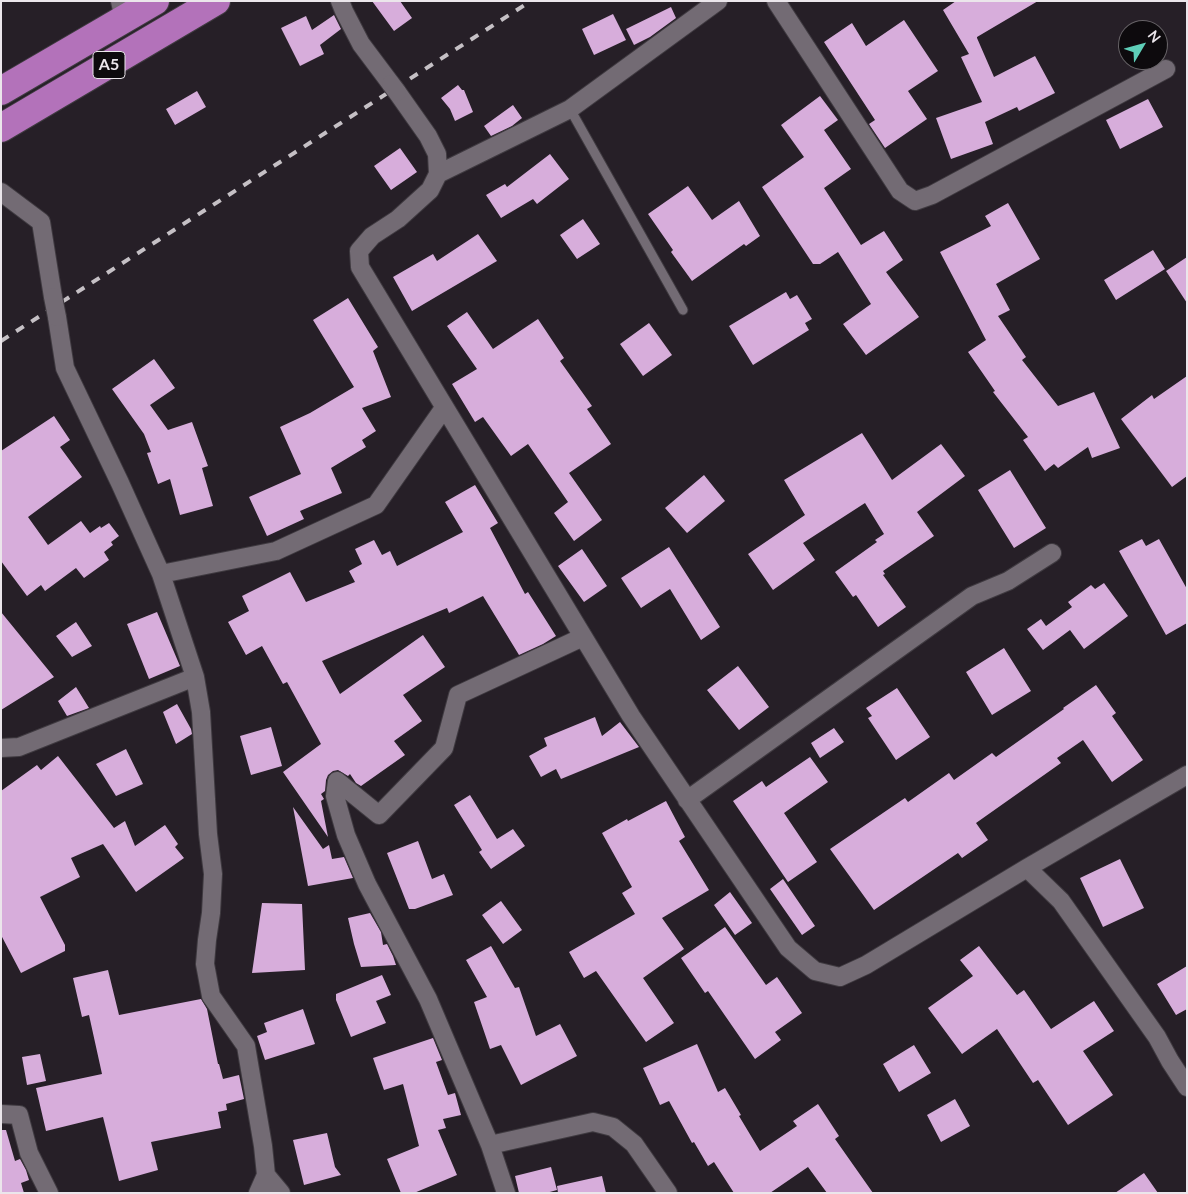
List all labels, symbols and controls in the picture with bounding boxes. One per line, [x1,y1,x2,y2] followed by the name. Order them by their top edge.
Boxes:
[1118,20,1168,70] north arrow
[1145,27,1165,46] text: N
[93,52,125,78] road number: A5

